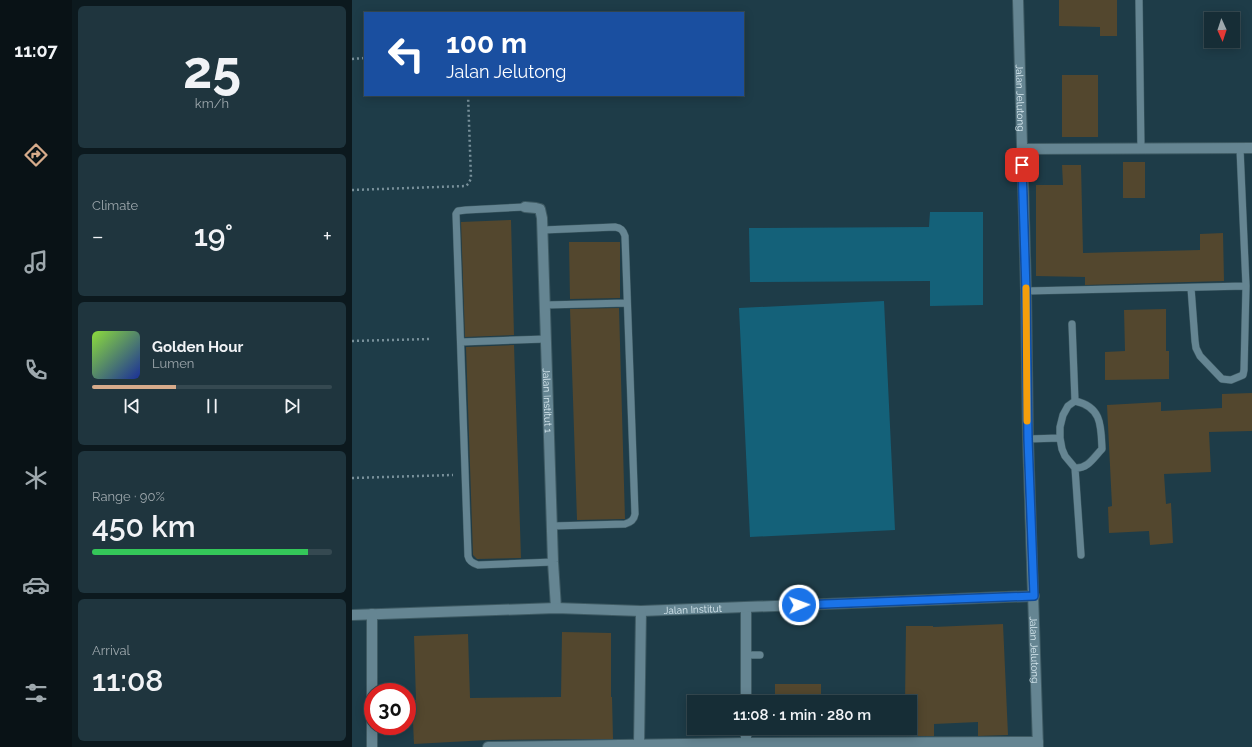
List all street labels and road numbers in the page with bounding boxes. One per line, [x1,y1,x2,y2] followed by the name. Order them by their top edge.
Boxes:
[1014,64,1027,132] street label: Jalan Jelutong
[541,368,554,434] street label: Jalan Institut 1
[664,602,723,616] street label: Jalan Institut
[1028,616,1041,683] street label: Jalan Jelutong

